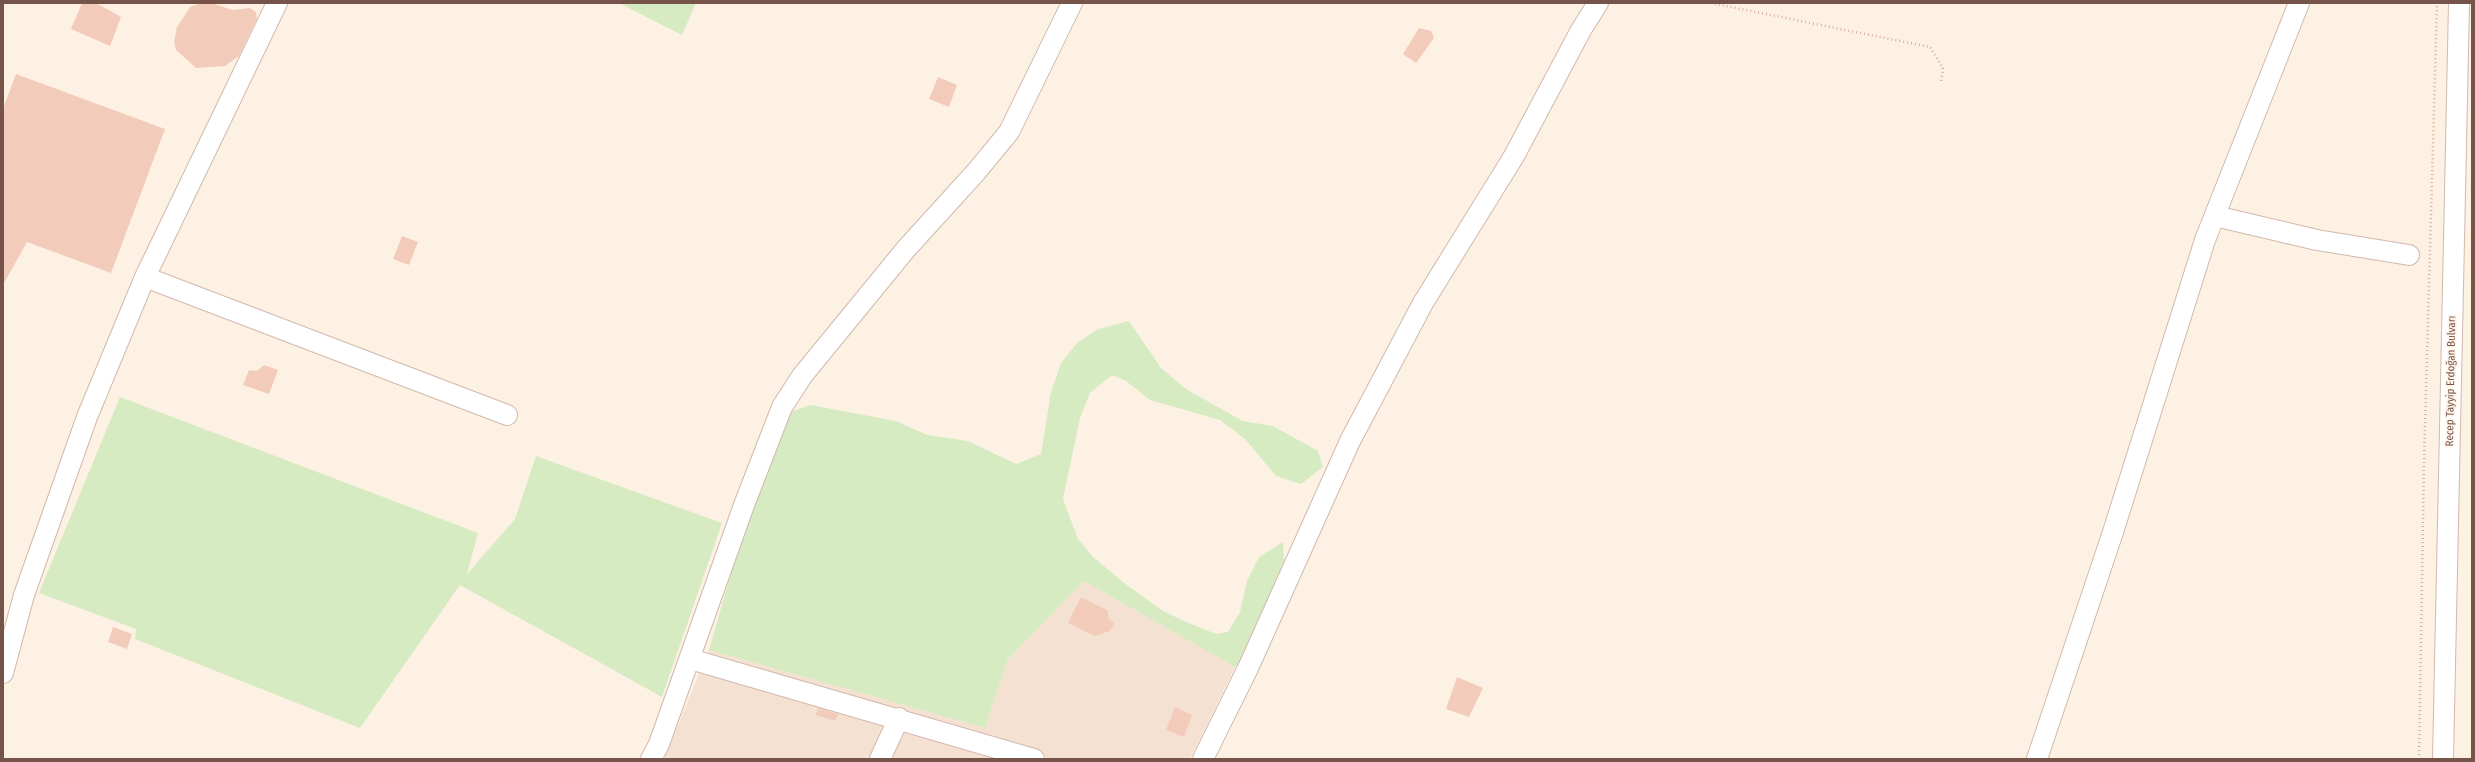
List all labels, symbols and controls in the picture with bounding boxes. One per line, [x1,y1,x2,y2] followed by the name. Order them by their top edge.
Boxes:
[2443,316,2459,446] street label: Recep Tayyip Erdoğan Bulvarı

